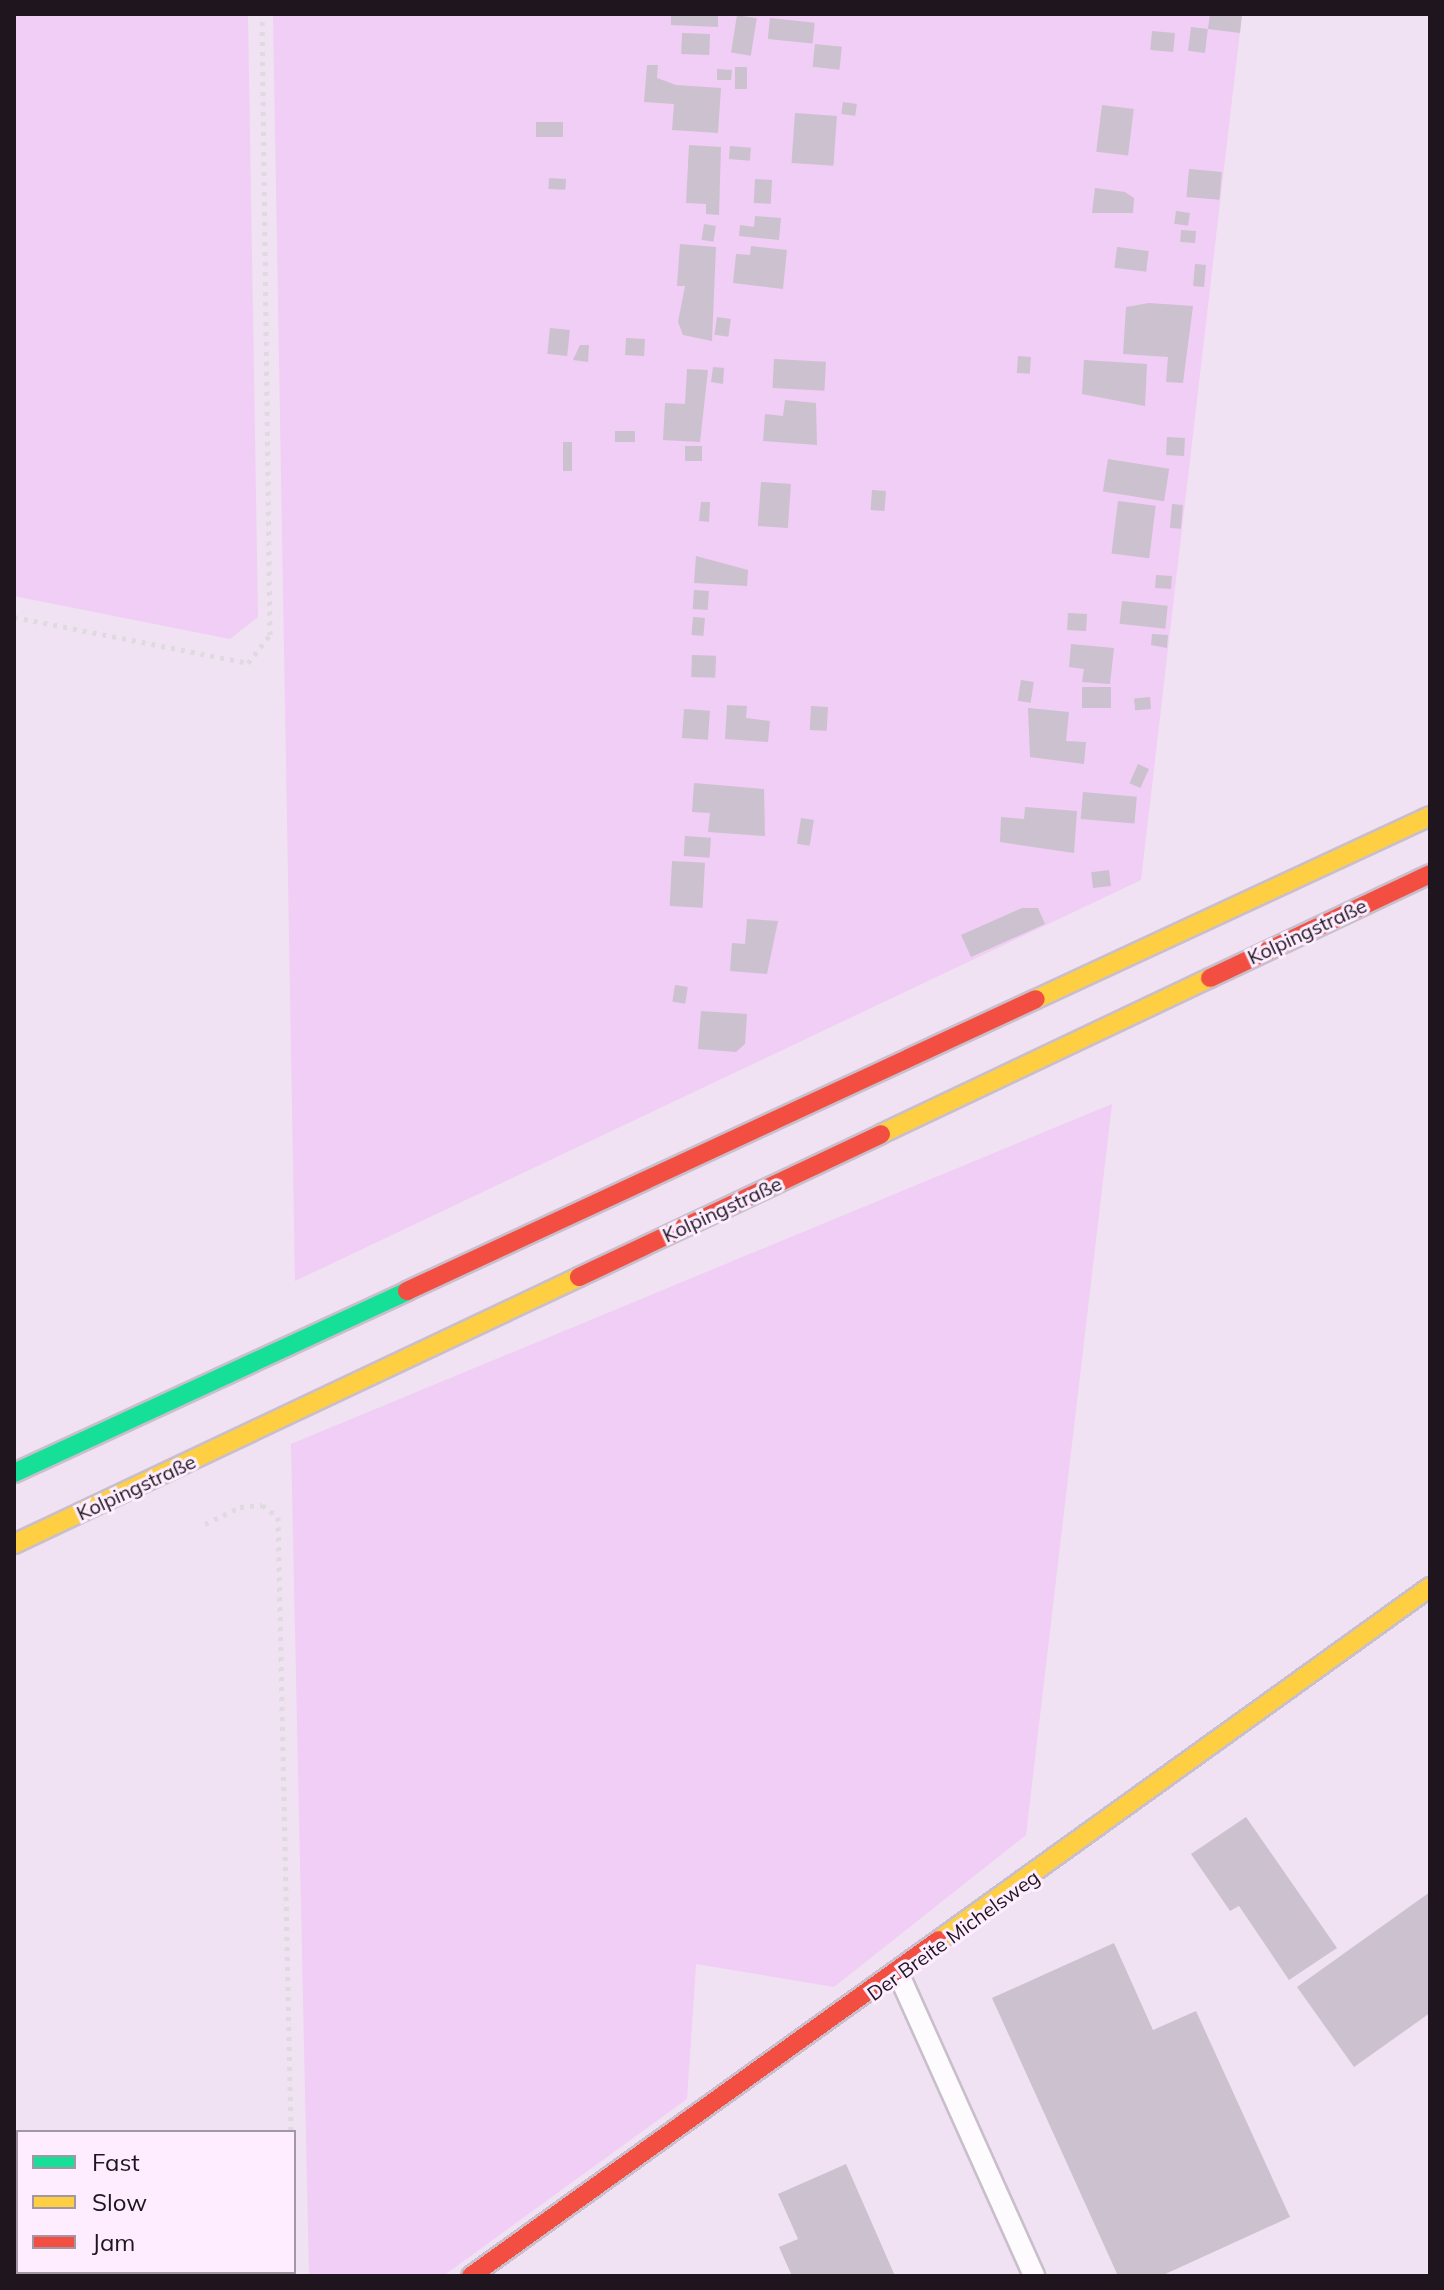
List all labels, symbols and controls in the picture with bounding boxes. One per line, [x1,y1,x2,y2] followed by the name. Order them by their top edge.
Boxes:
[1244,893,1370,969] street label: Kolpingstraße
[659,1171,785,1247] street label: Kolpingstraße
[73,1449,199,1525] street label: Kolpingstraße
[862,1865,1044,2005] street label: Der Breite Michelsweg
[16,2130,296,2274] legend
[92,2147,140,2177] text: Fast
[92,2187,147,2217] text: Slow
[92,2227,135,2257] text: Jam

